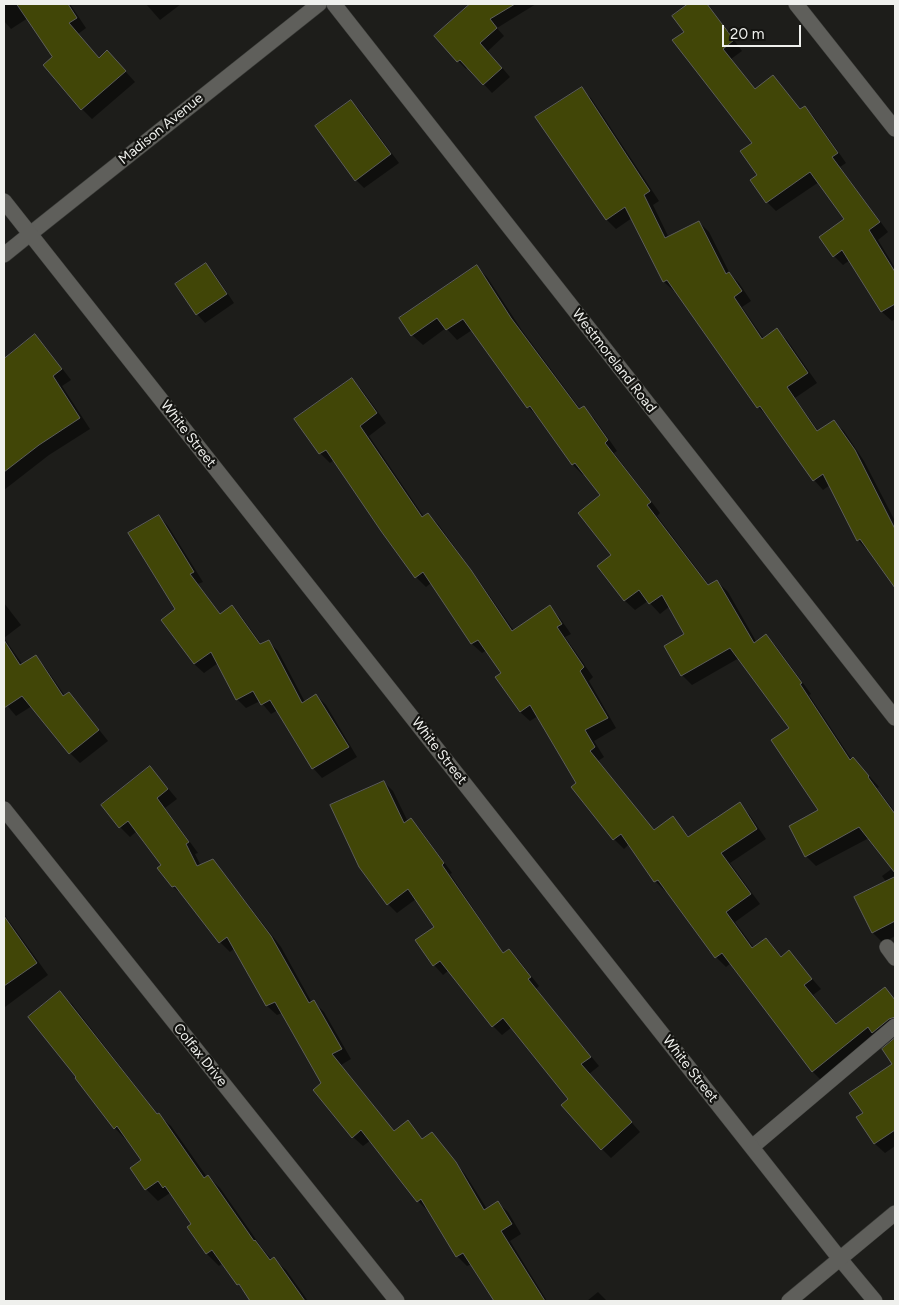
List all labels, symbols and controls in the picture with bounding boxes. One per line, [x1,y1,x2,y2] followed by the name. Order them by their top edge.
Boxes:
[724,15,803,47] scale bar
[730,25,764,43] text: 20 m
[115,90,207,168] street label: Madison Avenue
[568,306,660,416] street label: Westmoreland Road
[157,397,219,471] street label: White Street
[408,714,470,788] street label: White Street
[170,1020,230,1090] street label: Colfax Drive
[659,1032,721,1106] street label: White Street

